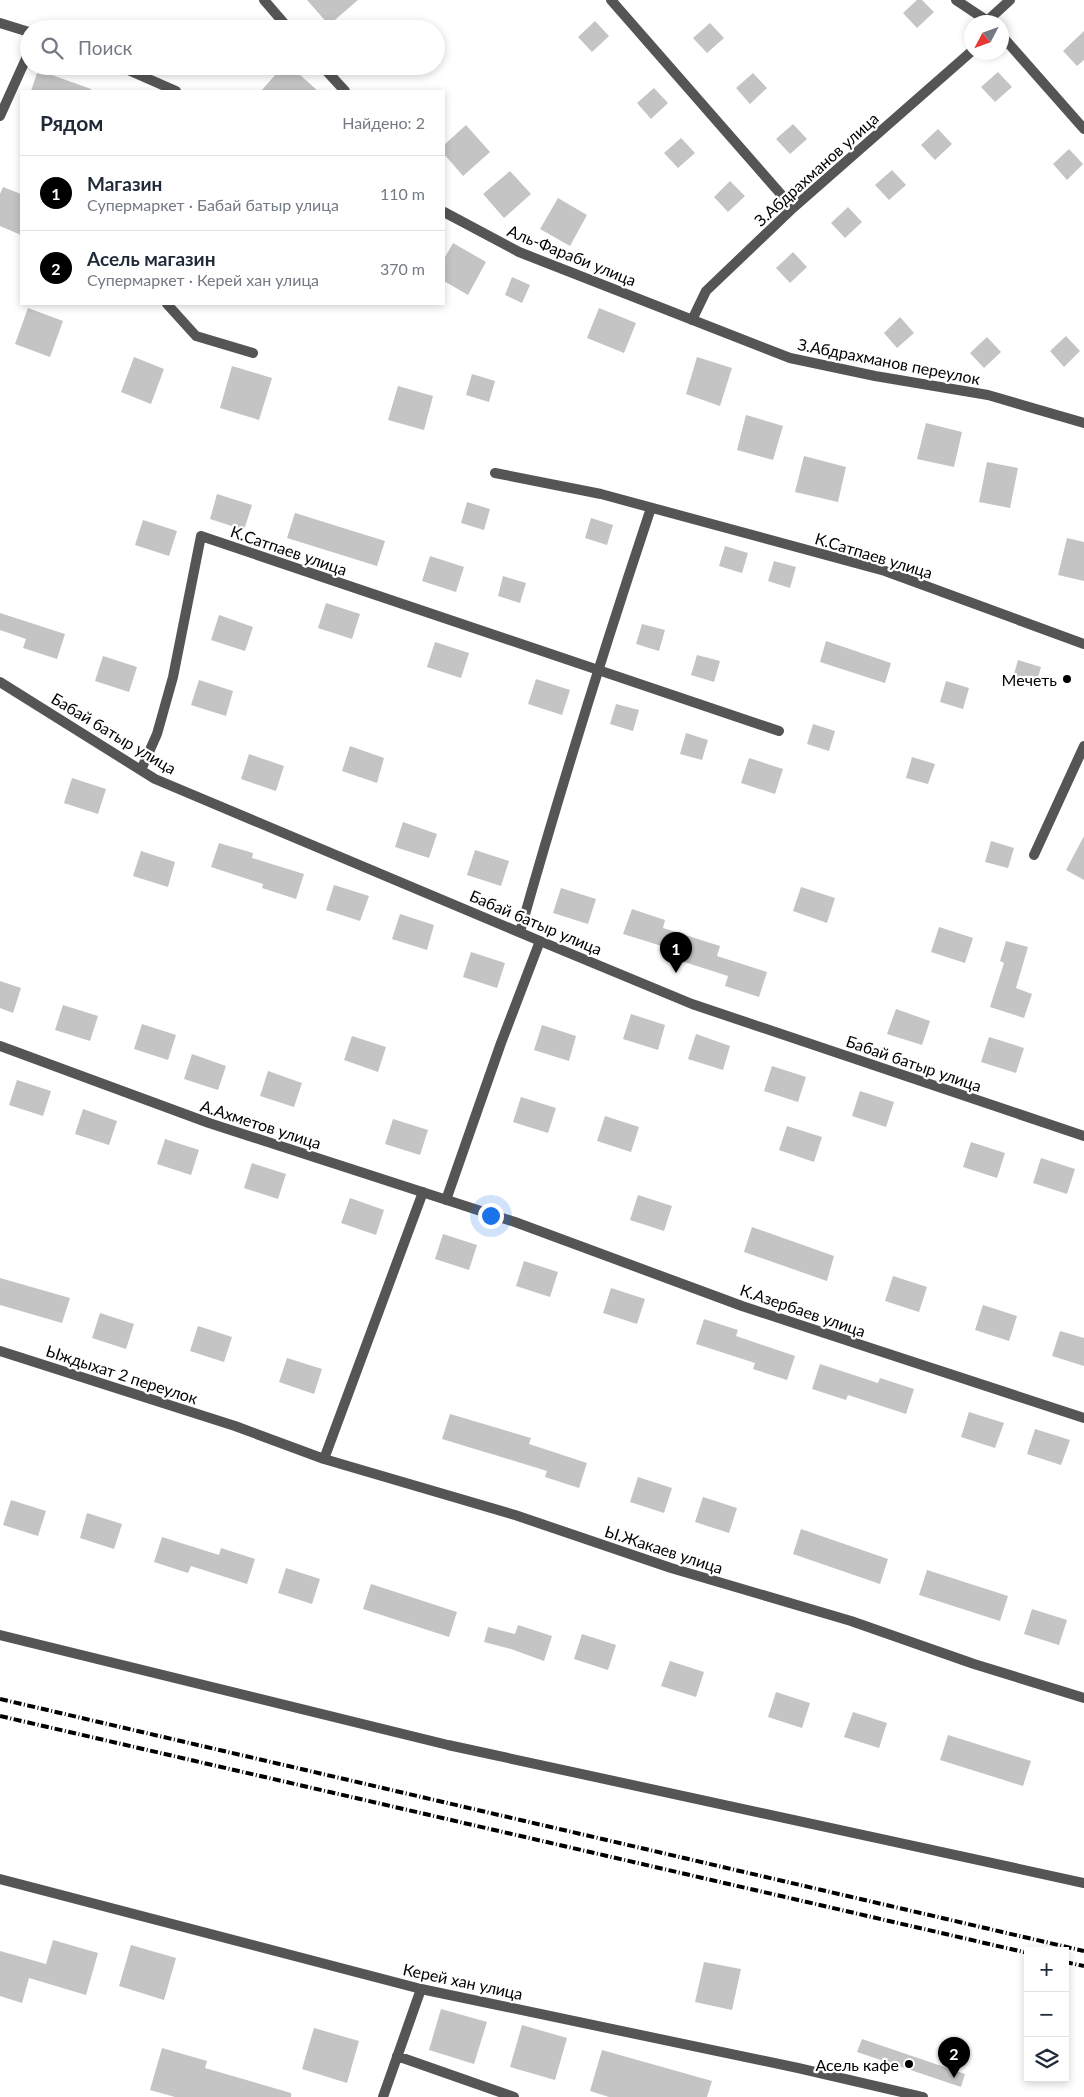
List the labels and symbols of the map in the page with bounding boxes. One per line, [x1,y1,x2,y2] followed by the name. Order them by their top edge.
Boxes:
[964,15,1009,60] north arrow
[750,108,882,230] street label: З.Абдрахманов улица
[505,220,639,290] street label: Аль-Фараби улица
[796,334,983,388] street label: З.Абдрахманов переулок
[228,521,350,579] street label: К.Сатпаев улица
[813,528,935,582] street label: К.Сатпаев улица
[1002,670,1057,689] place label: Мечеть
[1061,673,1073,685] marker: Мечеть
[48,688,180,778] street label: Бабай батыр улица
[467,886,605,958] street label: Бабай батыр улица
[660,932,692,973] pin: 1
[844,1031,984,1095] street label: Бабай батыр улица
[198,1096,324,1152] street label: А.Ахметов улица
[478,1203,504,1229] your location
[738,1280,868,1340] street label: К.Азербаев улица
[44,1340,201,1408] street label: Ыждыхат 2 переулок
[603,1521,725,1577] street label: Ы.Жакаев улица
[401,1959,525,2003] street label: Керей хан улица
[938,2037,970,2078] pin: 2
[815,2055,899,2074] place label: Асель кафе
[903,2058,915,2070] marker: Асель кафе

